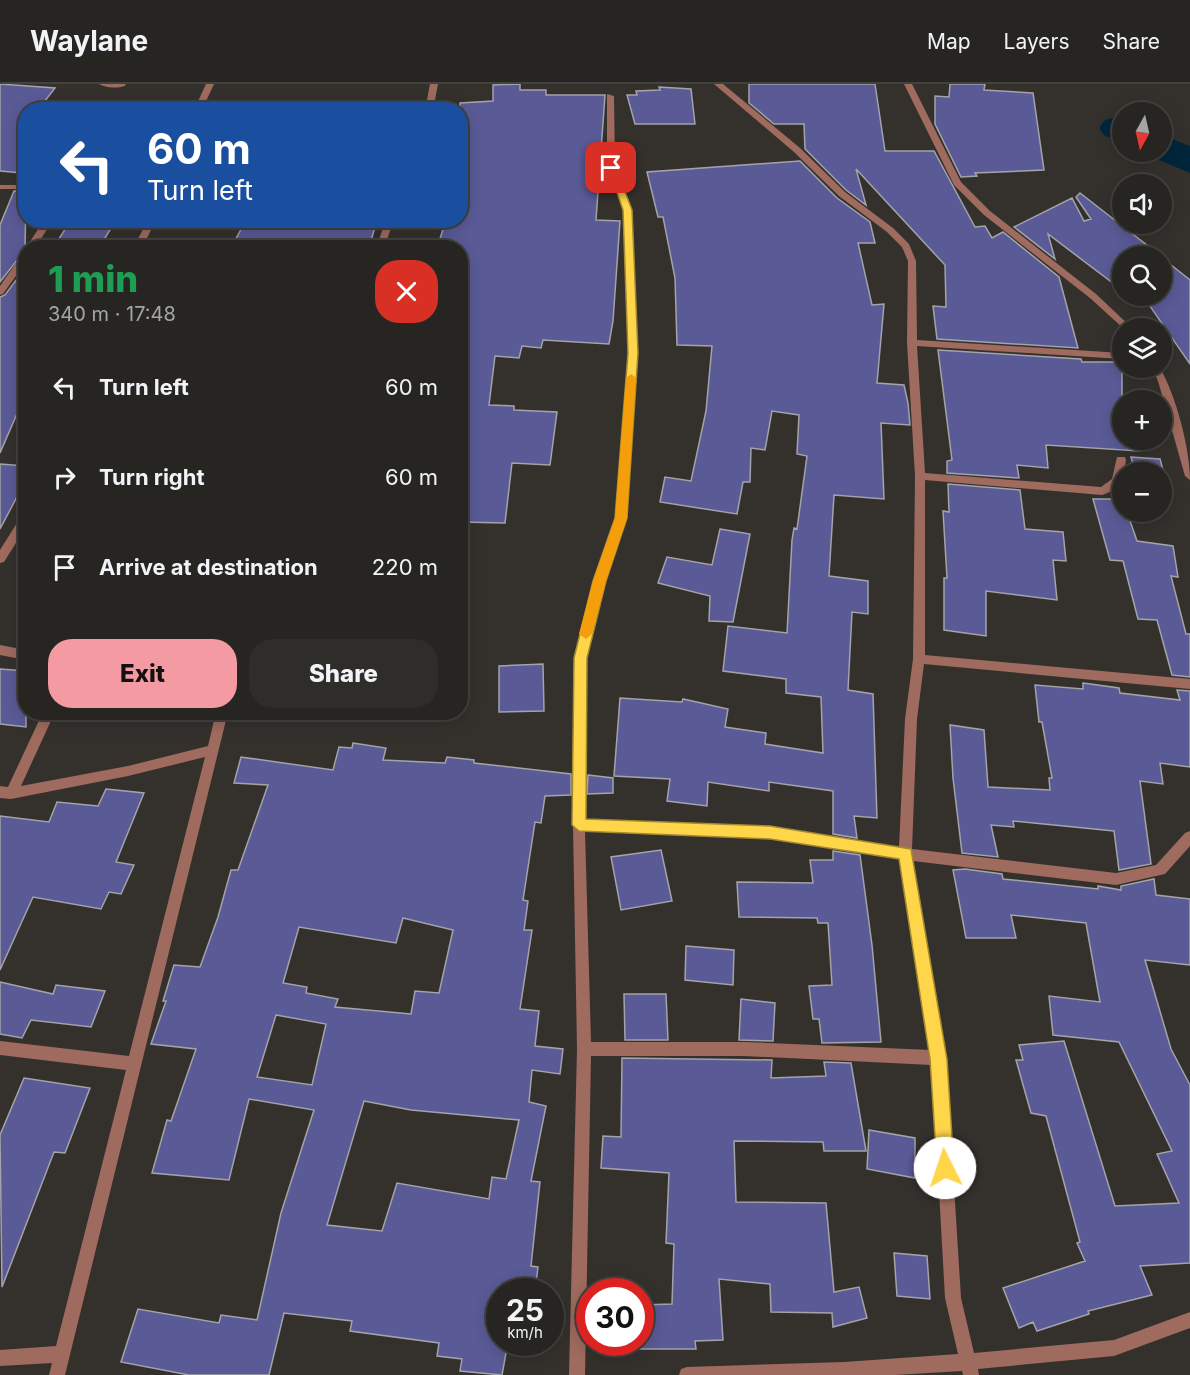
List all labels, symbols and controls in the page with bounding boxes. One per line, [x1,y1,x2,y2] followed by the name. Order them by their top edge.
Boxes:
[30,24,148,58] text: Waylane
[927,29,971,54] text: Map
[1004,29,1070,54] text: Layers
[1103,29,1160,54] text: Share
[1112,102,1172,162] north arrow
[1112,102,1172,522] map controls
[147,123,251,174] text: 60 m
[48,126,126,204] icon: left
[585,142,636,193] pin
[594,151,627,184] icon: arrive
[147,174,253,207] text: Turn left
[1112,174,1172,234] button: sound
[1112,246,1172,306] button: search
[48,257,138,301] text: 1 min
[375,260,438,323] button: close
[48,302,176,326] text: 340 m · 17:48
[1112,318,1172,378] button: layers
[48,371,81,404] icon: left
[99,374,189,400] text: Turn left
[385,374,438,400] text: 60 m
[1112,390,1172,450] button: +
[48,461,81,494] icon: right
[1112,462,1172,522] button: −
[99,464,205,490] text: Turn right
[385,464,438,490] text: 60 m
[48,551,81,584] icon: arrive
[99,554,318,580] text: Arrive at destination
[372,554,438,580] text: 220 m
[48,639,237,708] button: Exit
[249,639,438,708] button: Share
[913,1136,977,1200] position arrow
[576,1278,654,1356] speed limit sign: 30
[506,1292,544,1328] text: 25
[507,1323,543,1342] text: km/h

